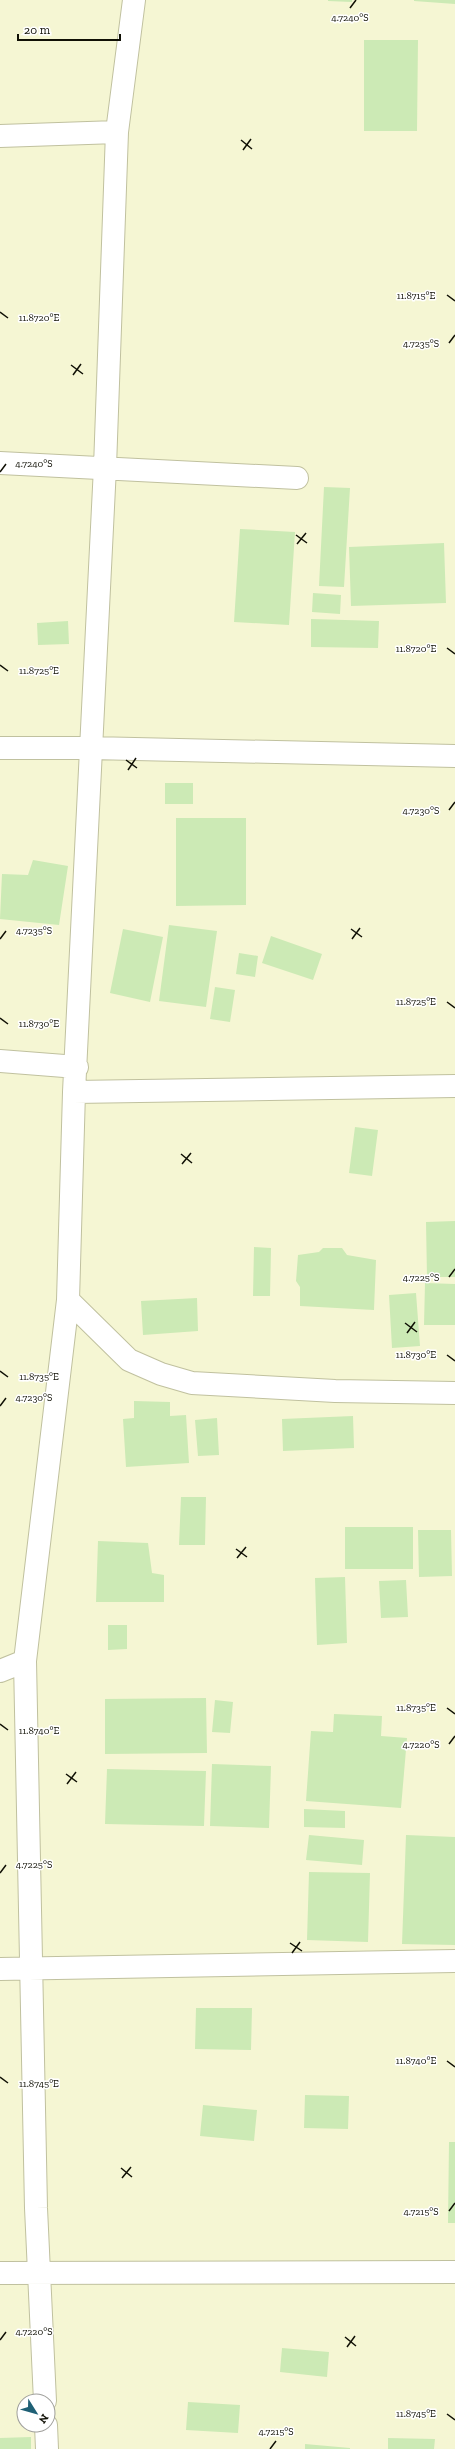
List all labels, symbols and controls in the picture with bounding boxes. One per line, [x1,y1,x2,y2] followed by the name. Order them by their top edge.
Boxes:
[331,12,369,24] text: 4.7240°S
[18,16,120,42] scale bar
[24,23,51,37] text: 20 m
[397,290,435,302] text: 11.8715°E
[19,312,59,324] text: 11.8720°E
[403,338,439,350] text: 4.7235°S
[15,458,53,470] text: 4.7240°S
[396,643,436,655] text: 11.8720°E
[19,665,59,677] text: 11.8725°E
[403,805,439,817] text: 4.7230°S
[16,925,52,937] text: 4.7235°S
[396,996,436,1008] text: 11.8725°E
[19,1018,59,1030] text: 11.8730°E
[403,1272,439,1284] text: 4.7225°S
[396,1349,436,1361] text: 11.8730°E
[19,1371,59,1383] text: 11.8735°E
[16,1392,52,1404] text: 4.7230°S
[396,1702,436,1714] text: 11.8735°E
[19,1725,59,1737] text: 11.8740°E
[402,1739,440,1751] text: 4.7220°S
[16,1859,52,1871] text: 4.7225°S
[396,2055,436,2067] text: 11.8740°E
[19,2078,59,2090] text: 11.8745°E
[403,2206,439,2218] text: 4.7215°S
[15,2326,53,2338] text: 4.7220°S
[16,2393,56,2433] north arrow
[396,2408,436,2420] text: 11.8745°E
[35,2411,51,2426] text: N
[258,2426,294,2438] text: 4.7215°S

